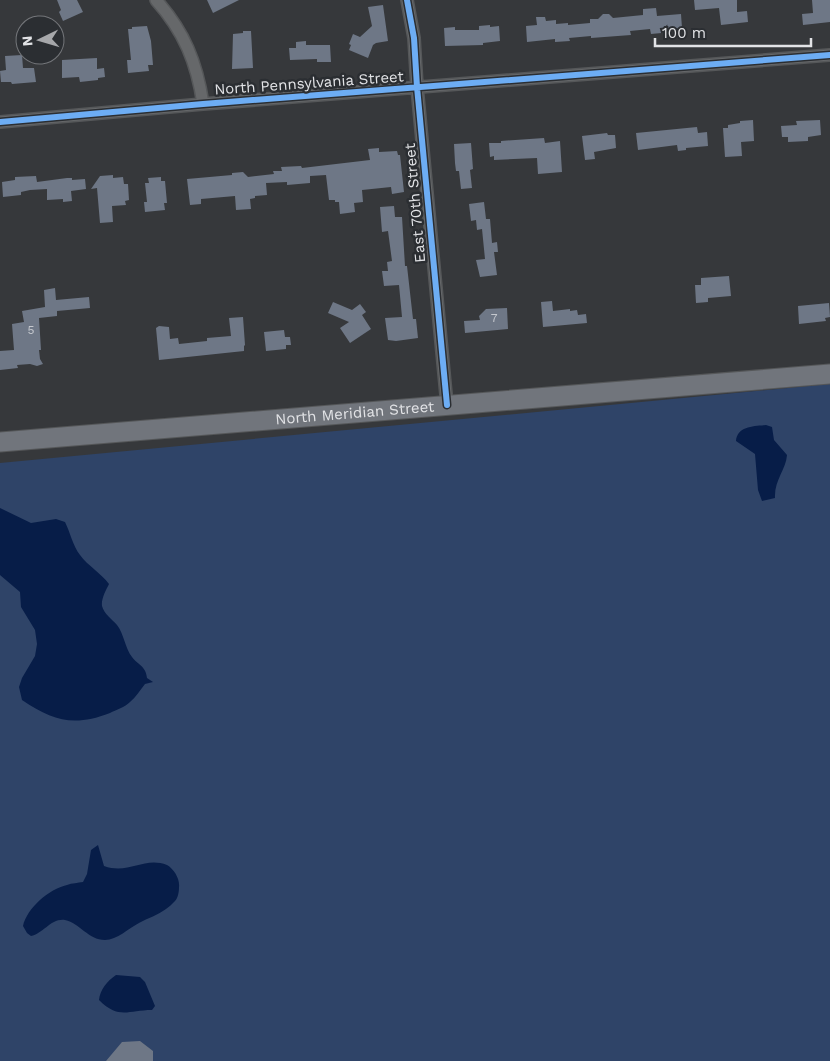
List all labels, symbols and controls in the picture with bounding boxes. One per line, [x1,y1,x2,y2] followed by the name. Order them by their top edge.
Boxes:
[15,15,65,65] north arrow
[655,15,811,47] scale bar
[662,24,706,42] text: 100 m
[19,35,35,47] text: N
[214,67,405,99] street label: North Pennsylvania Street
[401,142,429,264] street label: East 70th Street
[491,311,498,325] house number: 7
[28,323,35,337] house number: 5
[275,397,436,428] street label: North Meridian Street

